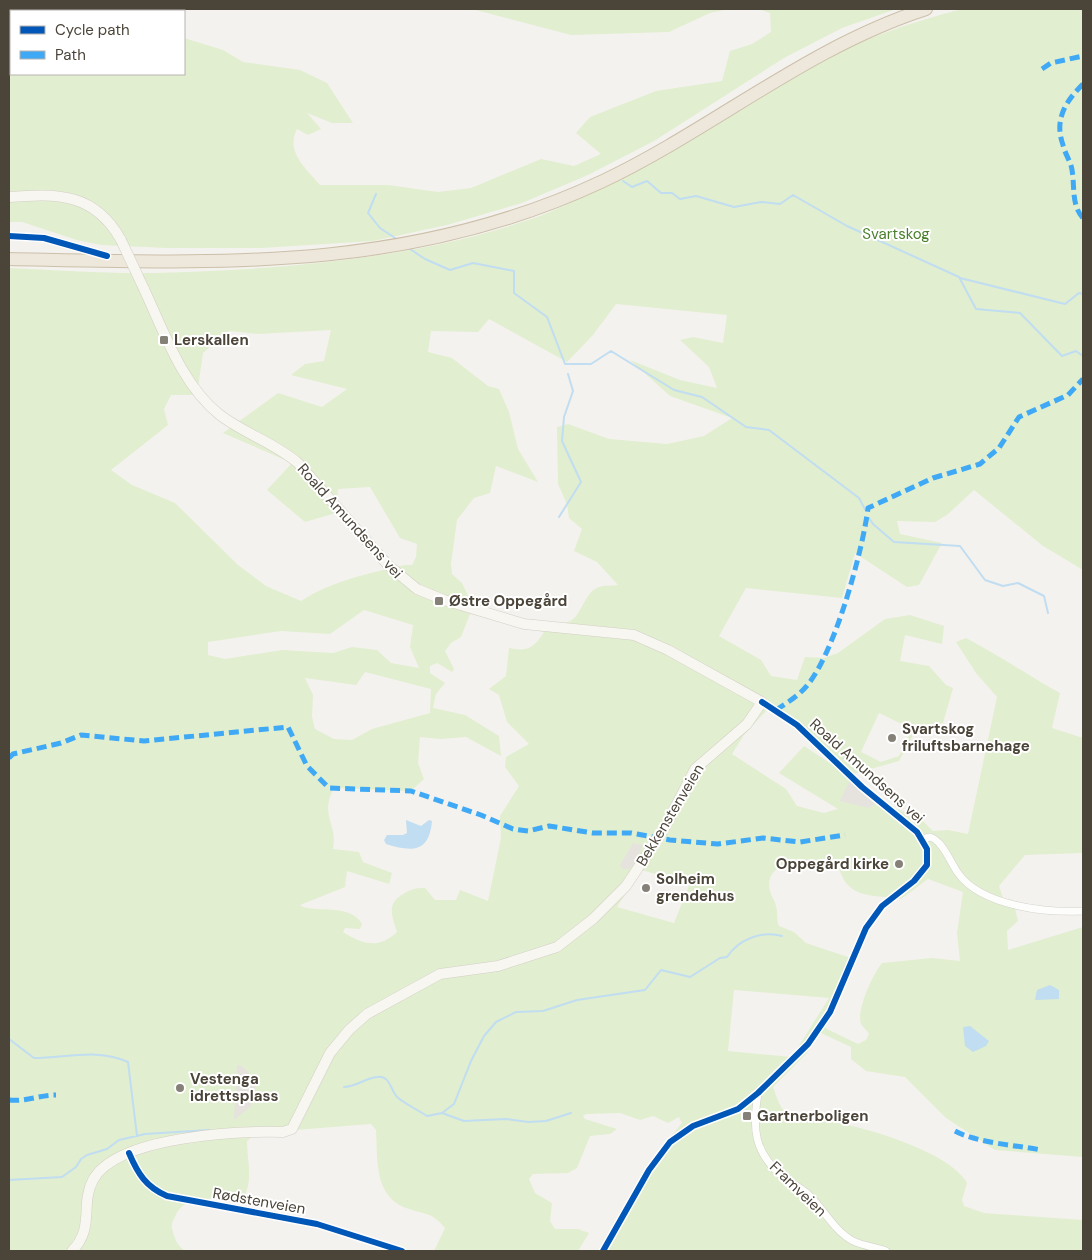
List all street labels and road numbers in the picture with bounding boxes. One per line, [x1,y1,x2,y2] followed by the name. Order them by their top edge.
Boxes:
[293,459,407,583] street label: Roald Amundsens vei
[805,714,929,828] street label: Roald Amundsens vei
[632,760,708,870] street label: Bekkenstenveien
[765,1157,831,1221] street label: Framveien
[211,1183,307,1219] street label: Rødstenveien

